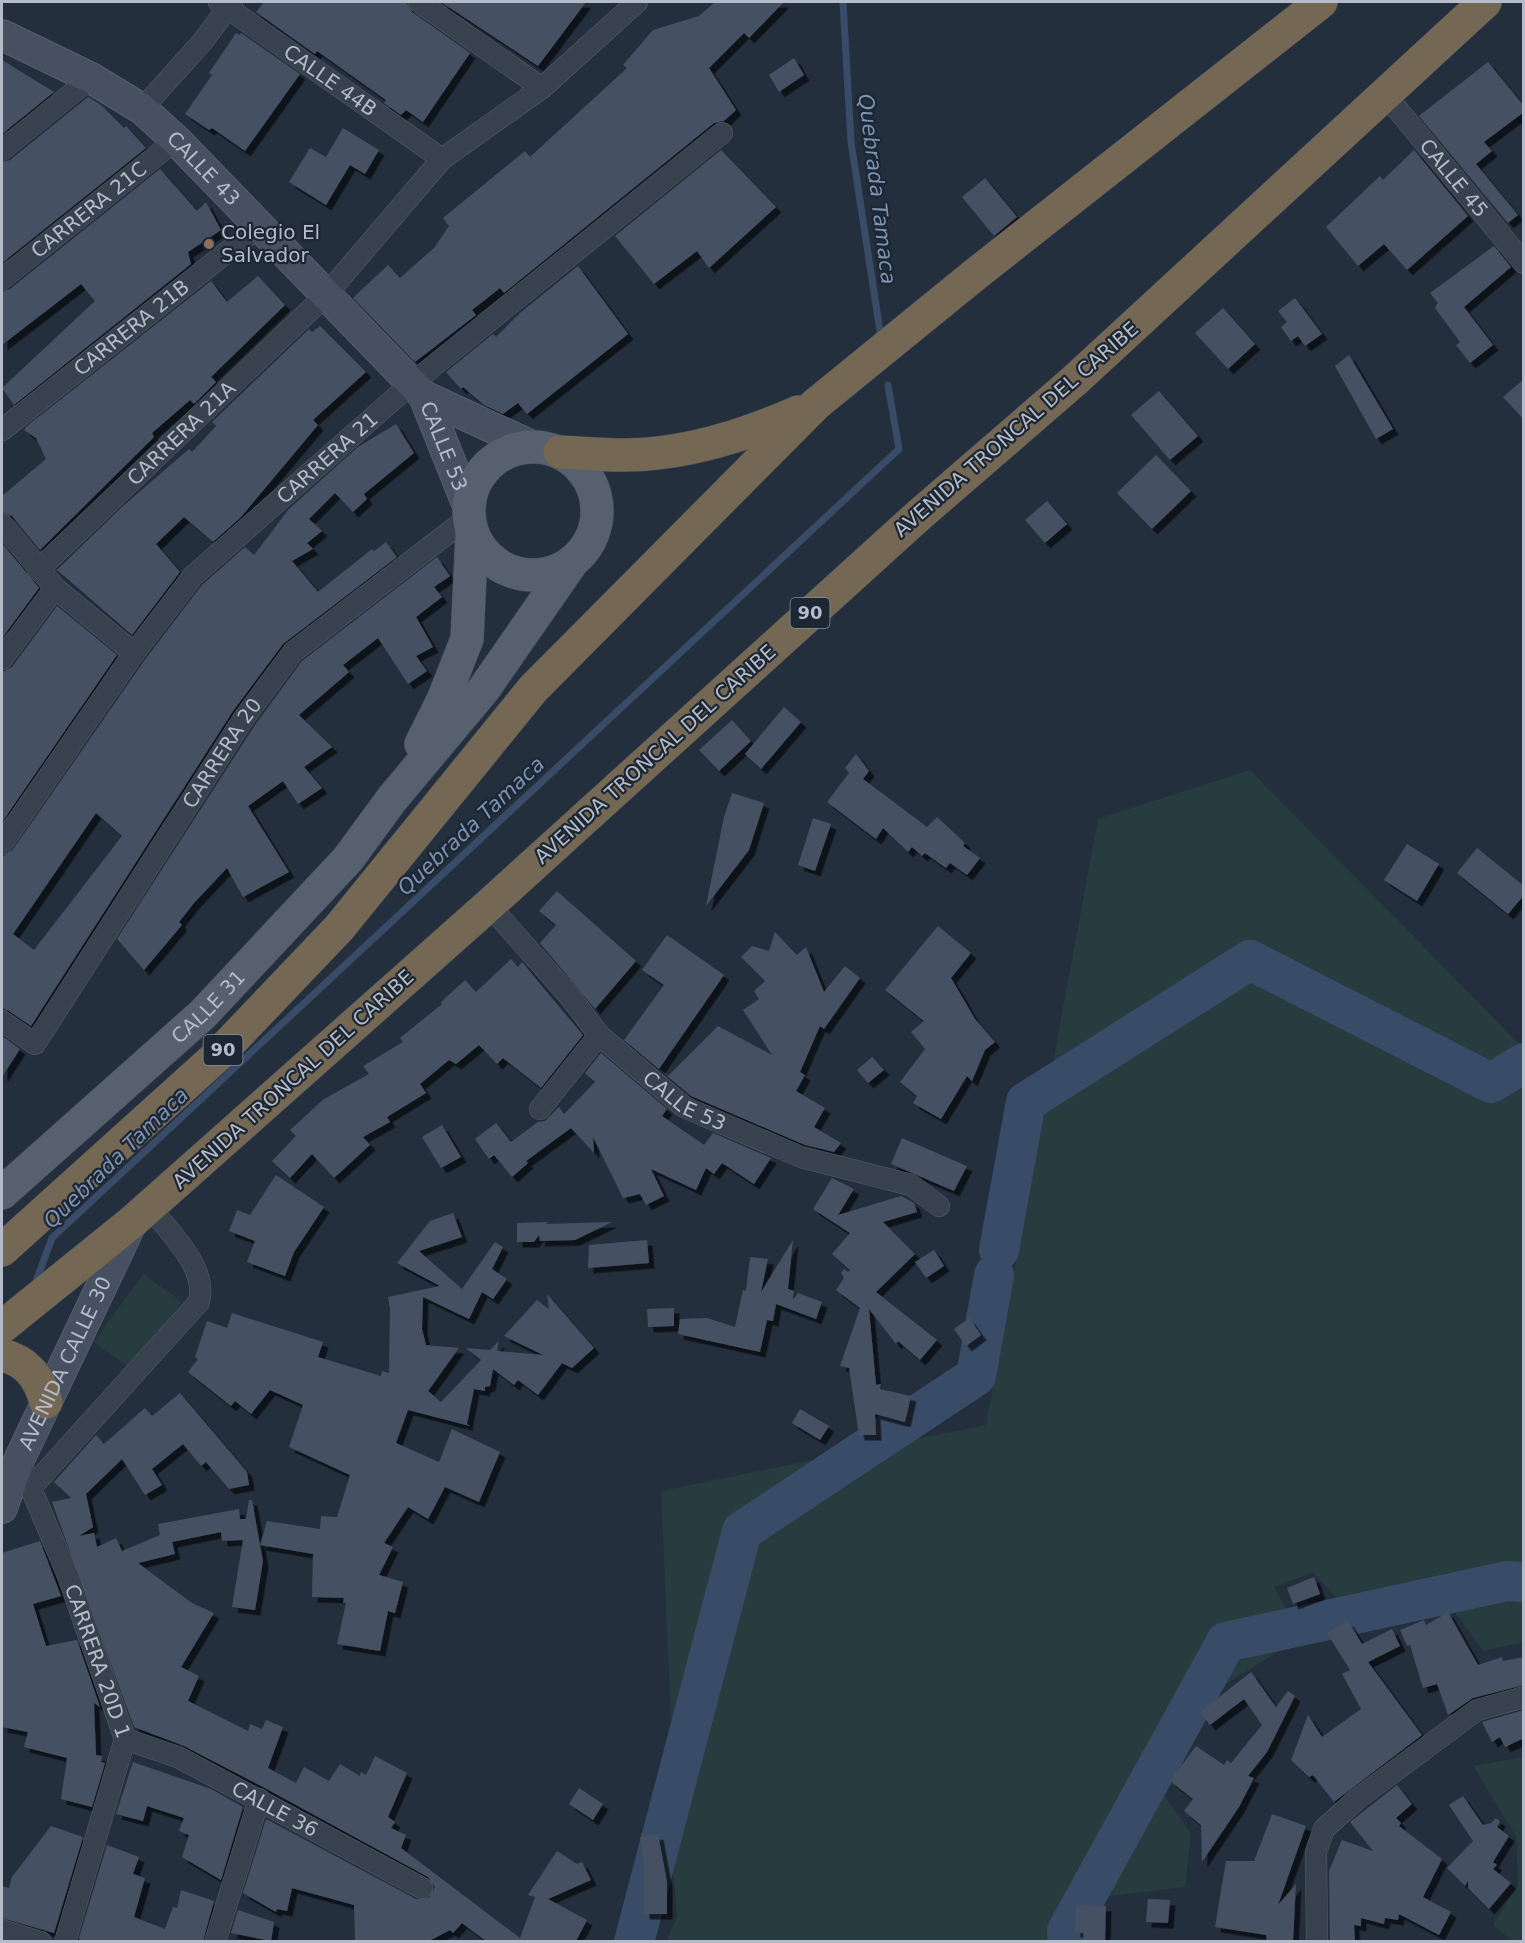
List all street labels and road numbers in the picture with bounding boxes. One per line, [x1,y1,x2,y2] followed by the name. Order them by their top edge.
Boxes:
[279,39,381,121] street label: CALLE 44B
[162,126,245,211] street label: CALLE 43
[1415,134,1493,222] street label: CALLE 45
[26,156,151,263] street label: CARRERA 21C
[69,275,194,381] street label: CARRERA 21B
[889,316,1143,542] street label: AVENIDA TRONCAL DEL CARIBE
[122,376,241,490] street label: CARRERA 21A
[415,398,473,494] street label: CALLE 53
[272,407,383,509] street label: CARRERA 21
[790,598,830,628] road number: 90
[530,639,780,869] street label: AVENIDA TRONCAL DEL CARIBE
[177,693,267,813] street label: CARRERA 20
[168,964,418,1194] street label: AVENIDA TRONCAL DEL CARIBE
[166,965,250,1048] street label: CALLE 31
[204,1035,242,1065] road number: 90
[638,1066,730,1135] street label: CALLE 53
[14,1273,116,1454] street label: AVENIDA CALLE 30
[60,1581,136,1741] street label: CARRERA 20D 1
[228,1776,322,1842] street label: CALLE 36

